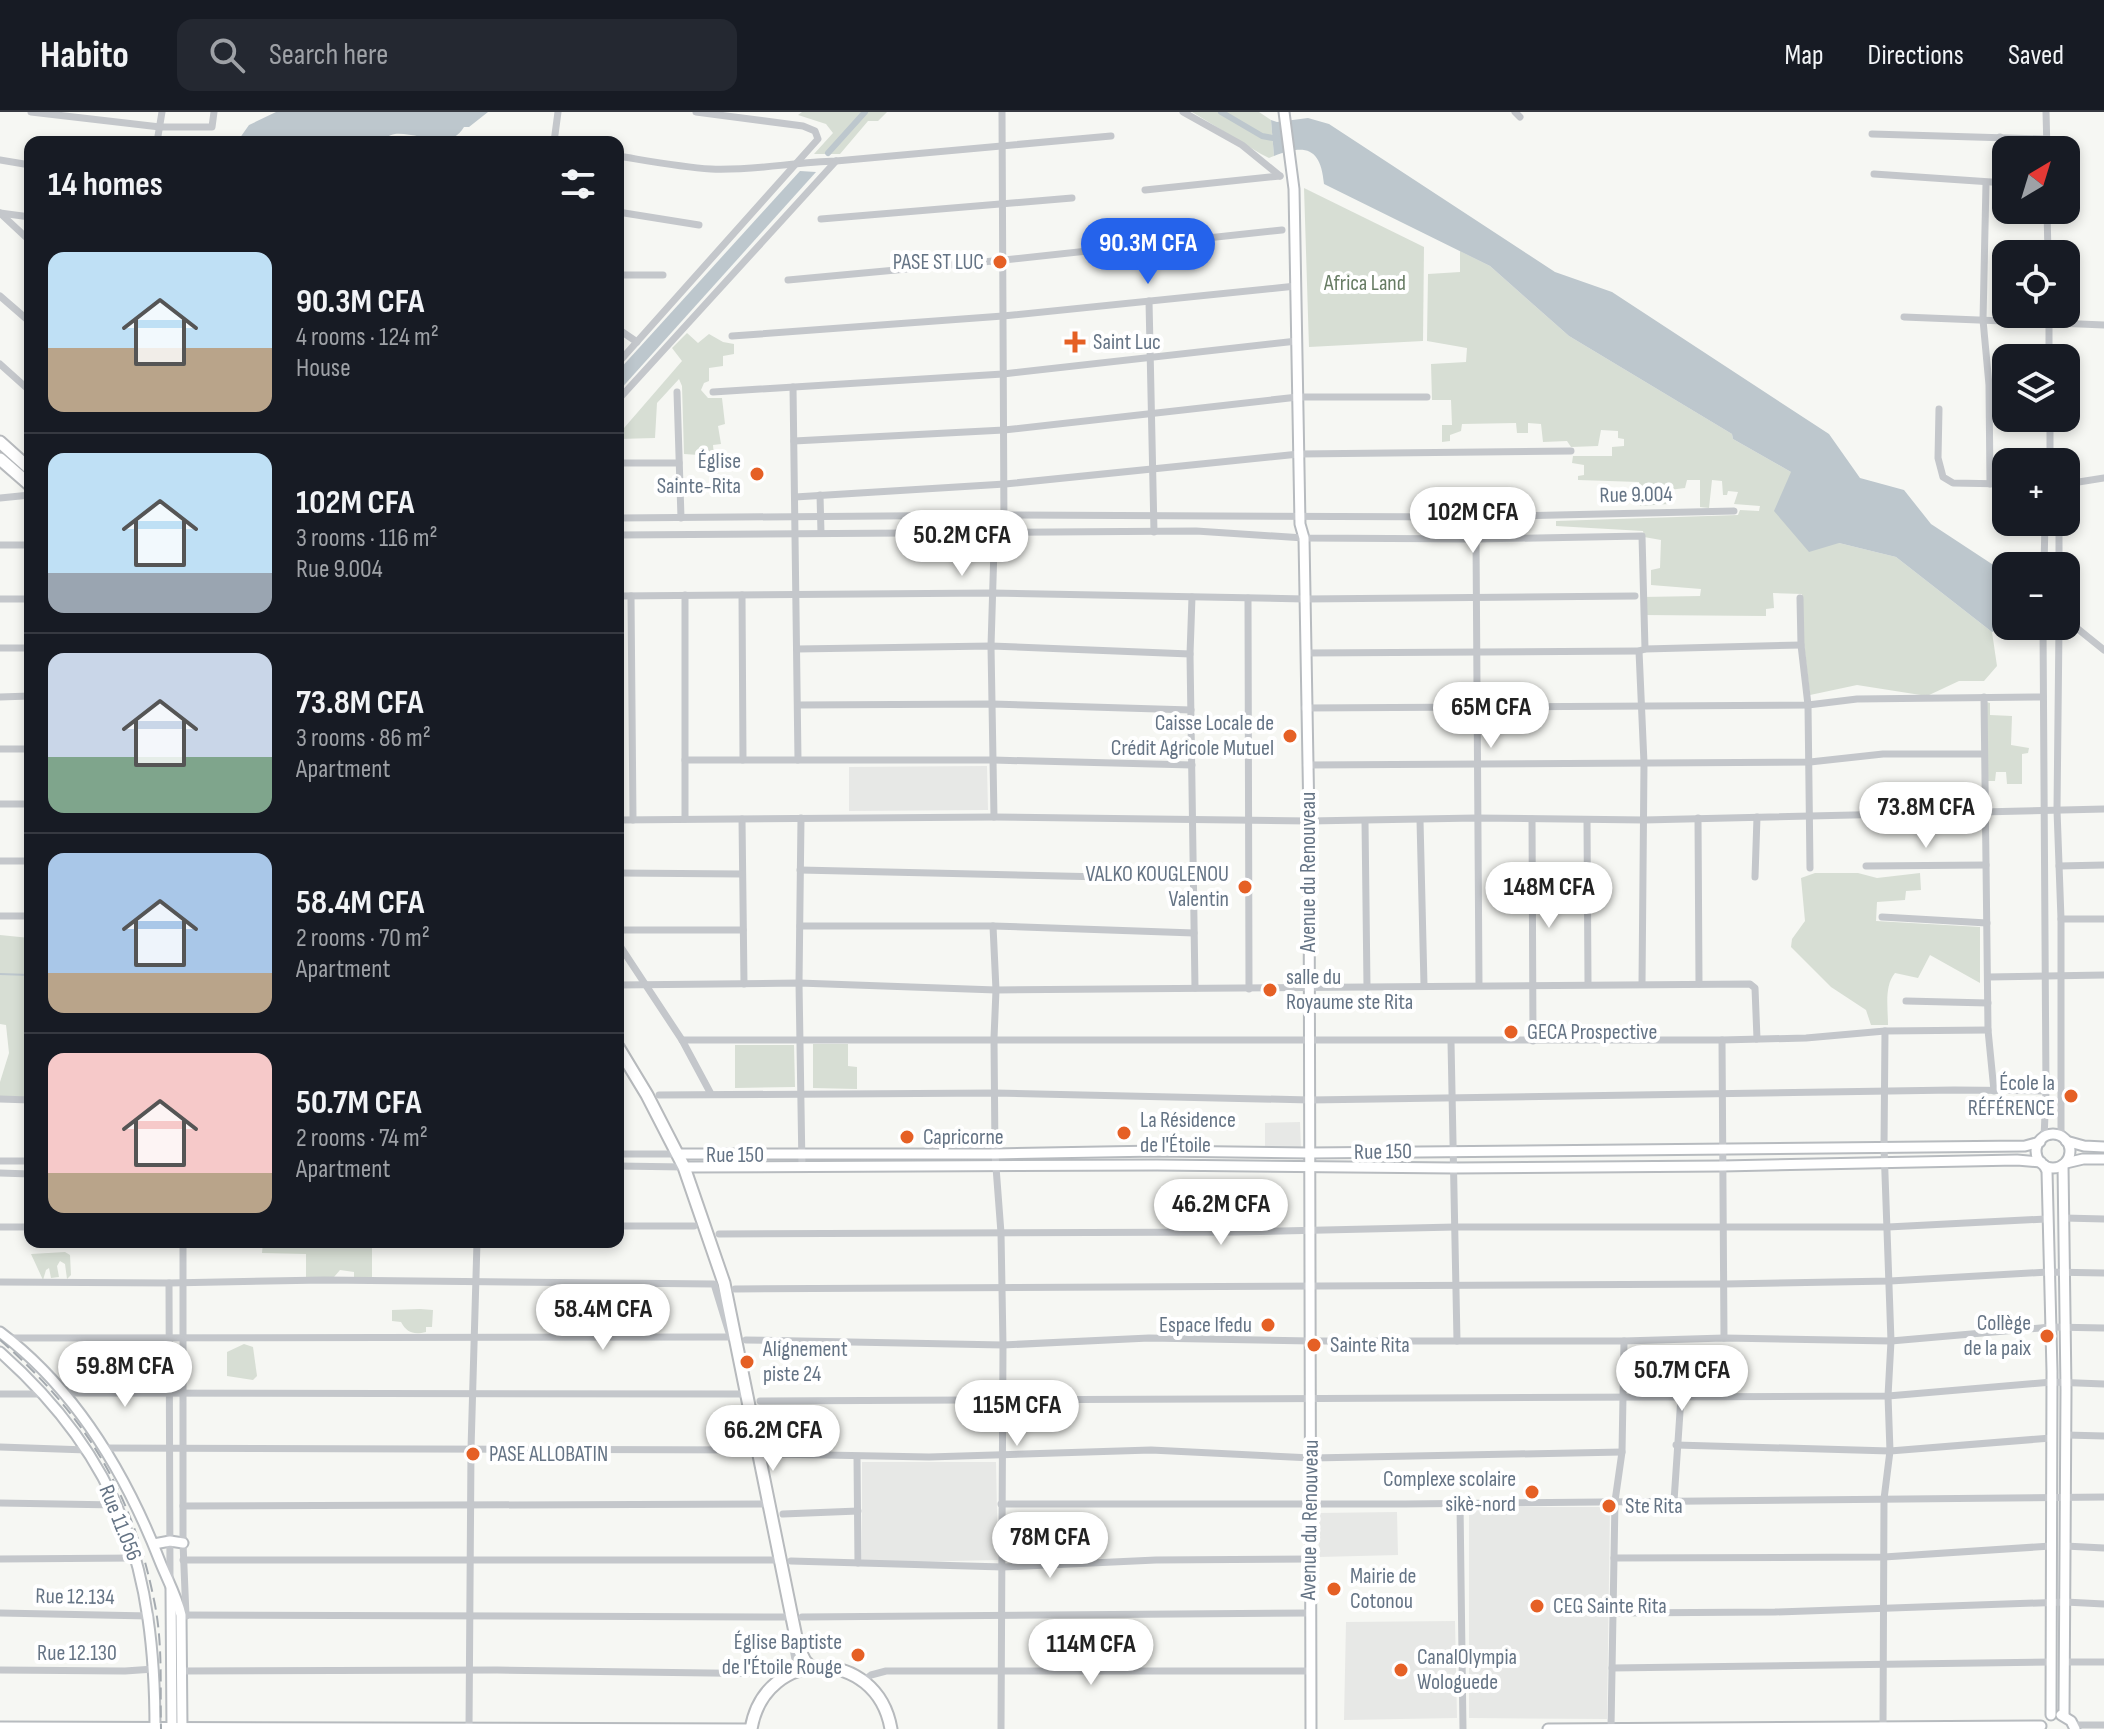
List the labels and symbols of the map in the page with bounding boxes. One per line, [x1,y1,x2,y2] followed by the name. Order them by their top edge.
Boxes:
[1992,136,2080,224] north arrow
[1056,218,1240,286] pin: 90.3M CFA
[893,249,984,276] place label: PASE ST LUC
[991,253,1009,271] marker: PASE ST LUC
[1323,270,1406,297] park label: Africa Land
[1093,329,1161,356] place label: Saint Luc
[1064,331,1086,353] marker: Saint Luc
[657,448,741,500] place label: Église Sainte-Rita
[748,465,766,483] marker: Église Sainte-Rita
[1599,481,1673,509] street label: Rue 9.004
[1390,487,1556,555] pin: 102M CFA
[870,510,1054,578] pin: 50.2M CFA
[1417,682,1565,750] pin: 65M CFA
[1111,710,1274,762] place label: Caisse Locale de Crédit Agricole Mutuel
[1281,727,1299,745] marker: Caisse Locale de Crédit Agricole Mutuel
[1834,782,2018,850] pin: 73.8M CFA
[1295,792,1322,953] street label: Avenue du Renouveau
[1086,861,1229,913] place label: VALKO KOUGLENOU Valentin
[1466,862,1632,930] pin: 148M CFA
[1236,878,1254,896] marker: VALKO KOUGLENOU Valentin
[1286,964,1413,1016] place label: salle du Royaume ste Rita
[1261,981,1279,999] marker: salle du Royaume ste Rita
[1527,1019,1657,1046] place label: GECA Prospective
[1502,1023,1520,1041] marker: GECA Prospective
[1968,1070,2055,1122] place label: École la RÉFÉRENCE
[2062,1087,2080,1105] marker: École la RÉFÉRENCE
[1140,1107,1236,1159] place label: La Résidence de l'Étoile
[923,1124,1004,1151] place label: Capricorne
[1115,1124,1133,1142] marker: La Résidence de l'Étoile
[898,1128,916,1146] marker: Capricorne
[1354,1138,1412,1166] street label: Rue 150
[706,1142,764,1169] street label: Rue 150
[1129,1179,1313,1247] pin: 46.2M CFA
[511,1284,695,1352] pin: 58.4M CFA
[1964,1310,2032,1362] place label: Collège de la paix
[1159,1312,1252,1339] place label: Espace Ifedu
[1259,1316,1277,1334] marker: Espace Ifedu
[2038,1327,2056,1345] marker: Collège de la paix
[1330,1332,1410,1359] place label: Sainte Rita
[762,1336,848,1388] place label: Alignement piste 24
[1305,1336,1323,1354] marker: Sainte Rita
[33,1341,217,1409] pin: 59.8M CFA
[1590,1345,1774,1413] pin: 50.7M CFA
[738,1353,756,1371] marker: Alignement piste 24
[934,1380,1100,1448] pin: 115M CFA
[681,1405,865,1473] pin: 66.2M CFA
[1295,1440,1325,1601] street label: Avenue du Renouveau
[489,1441,608,1468] place label: PASE ALLOBATIN
[464,1445,482,1463] marker: PASE ALLOBATIN
[1383,1466,1516,1518] place label: Complexe scolaire sikè-nord
[93,1481,147,1565] street label: Rue 11.056
[1523,1483,1541,1501] marker: Complexe scolaire sikè-nord
[1625,1493,1683,1520] place label: Ste Rita
[1600,1497,1618,1515] marker: Ste Rita
[976,1512,1124,1580] pin: 78M CFA
[1350,1563,1416,1615] place label: Mairie de Cotonou
[1325,1580,1343,1598] marker: Mairie de Cotonou
[35,1583,115,1611] street label: Rue 12.134
[1553,1593,1667,1620] place label: CEG Sainte Rita
[1528,1597,1546,1615] marker: CEG Sainte Rita
[1008,1619,1174,1687] pin: 114M CFA
[722,1629,842,1681] place label: Église Baptiste de l'Étoile Rouge
[37,1640,117,1667] street label: Rue 12.130
[1417,1644,1517,1696] place label: CanalOlympia Wologuede
[849,1646,867,1664] marker: Église Baptiste de l'Étoile Rouge
[1392,1661,1410,1679] marker: CanalOlympia Wologuede

